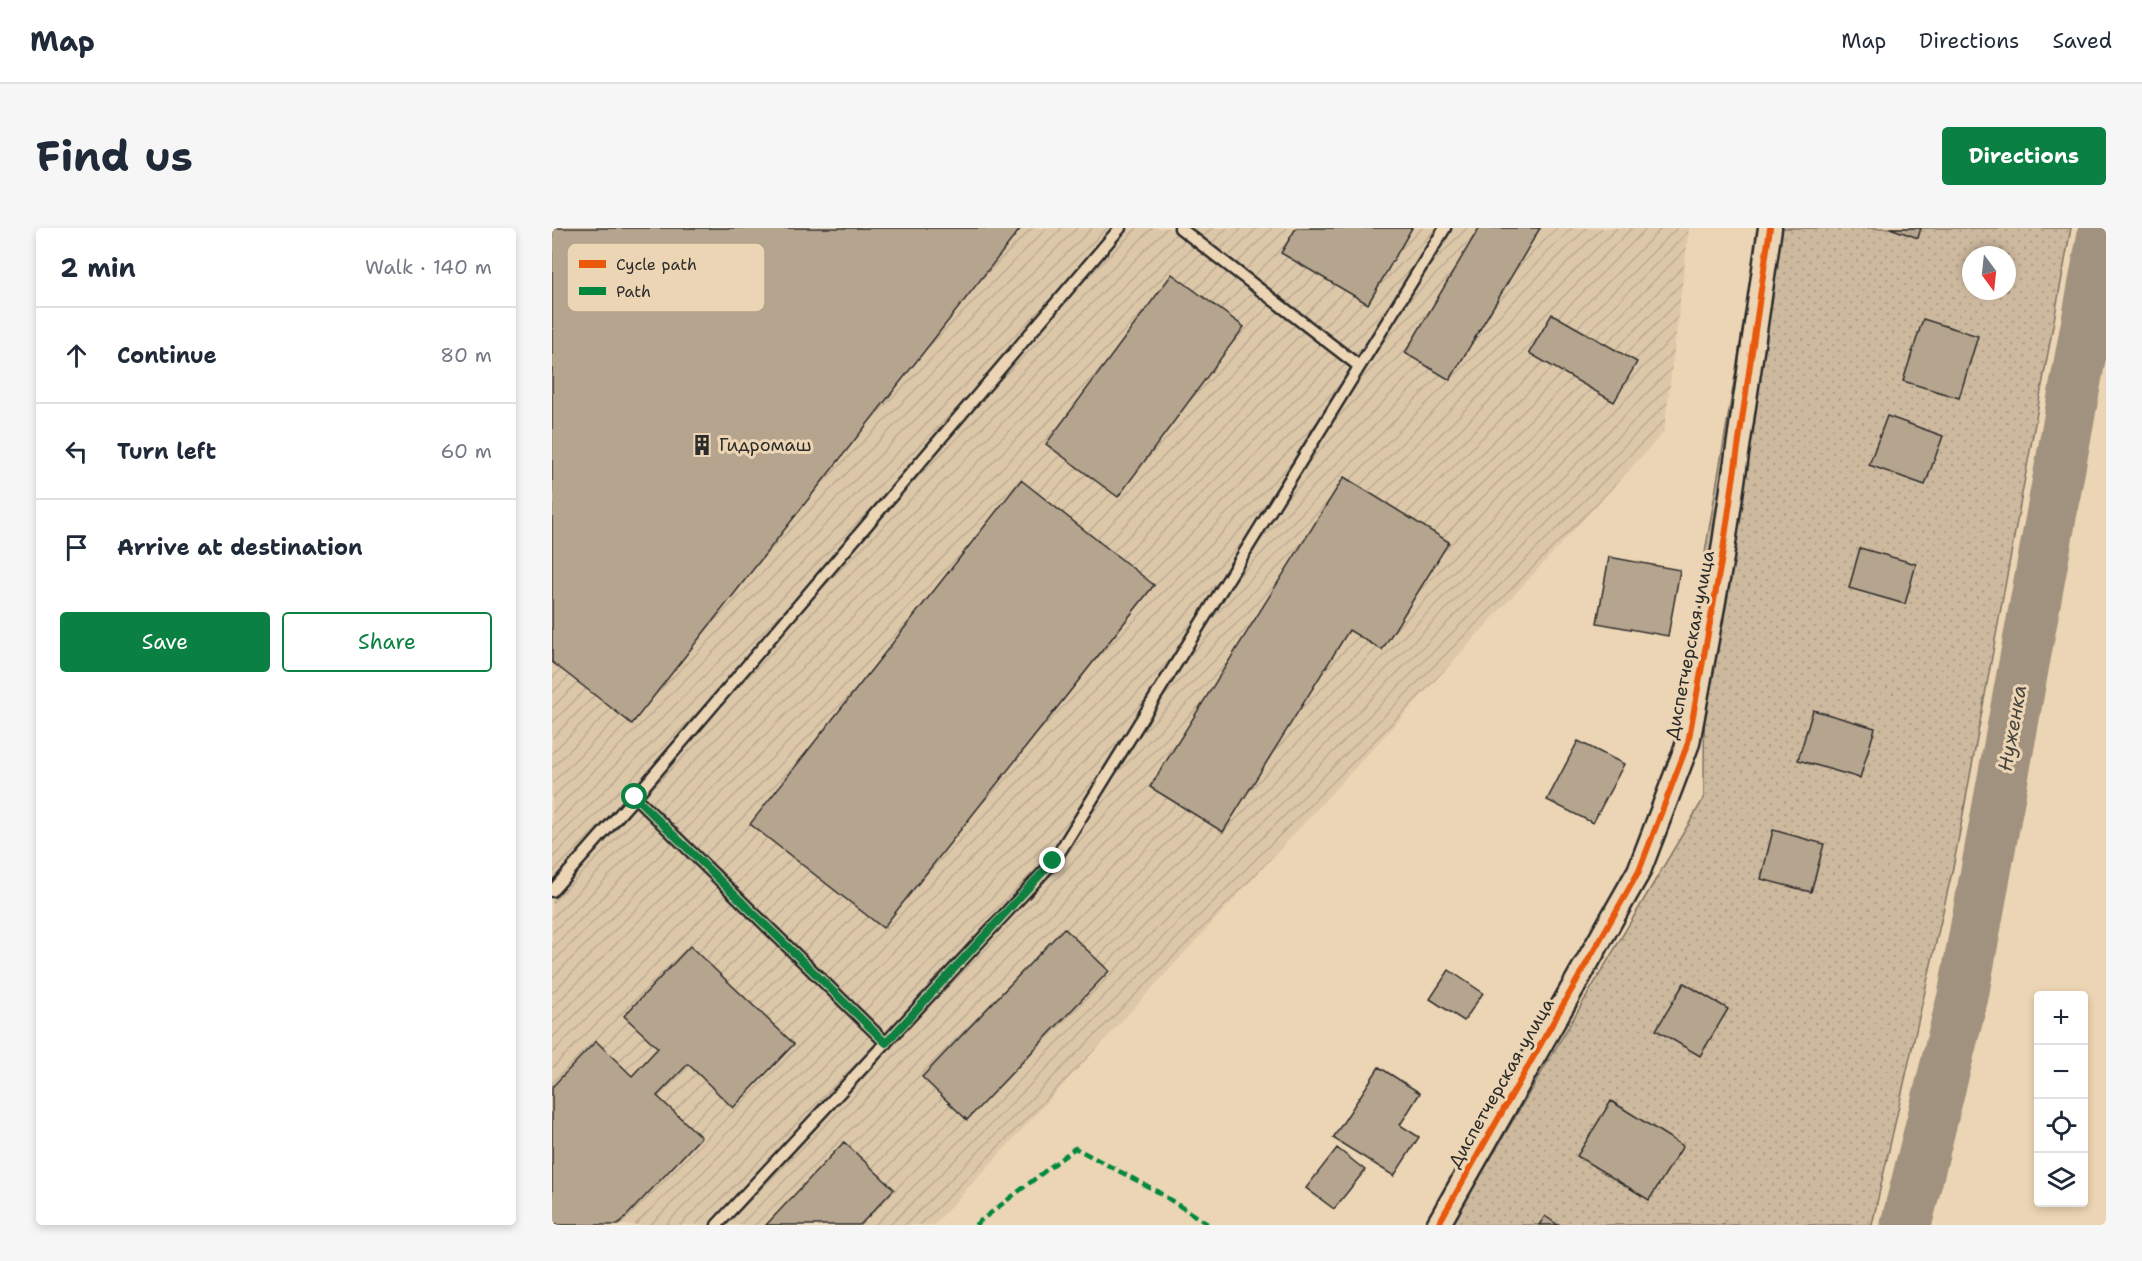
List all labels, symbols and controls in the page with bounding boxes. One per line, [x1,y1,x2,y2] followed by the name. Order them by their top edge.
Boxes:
[30,22,95,60] text: Map
[1841,27,1886,55] text: Map
[1919,27,2019,55] text: Directions
[2052,27,2112,55] text: Saved
[1942,127,2106,185] button: Directions
[36,128,193,184] text: Find us
[567,243,765,312] legend
[1962,246,2016,300] north arrow
[60,250,136,285] text: 2 min
[365,254,492,280] text: Walk · 140 m
[616,254,697,275] text: Cycle path
[616,281,651,302] text: Path
[60,339,93,372] icon: ahead
[117,341,217,370] text: Continue
[440,342,492,368] text: 80 m
[690,433,714,457] building icon: Гидромаш
[719,433,812,457] place label: Гидромаш
[60,435,93,468] icon: left
[117,437,216,466] text: Turn left
[440,438,492,464] text: 60 m
[60,531,93,564] icon: arrive
[117,533,363,562] text: Arrive at destination
[1660,548,1720,742] street label: Диспетчерская улица
[60,612,270,672] button: Save
[282,612,492,672] button: Share
[1992,683,2032,773] water label: Нуженка
[621,783,647,809] route start
[1039,847,1065,873] route end
[2034,991,2088,1207] map controls
[2034,991,2088,1045] button: +
[1443,994,1559,1172] street label: Диспетчерская улица
[2034,1045,2088,1099] button: −
[2034,1099,2088,1153] button: locate
[2034,1153,2088,1207] button: layers

